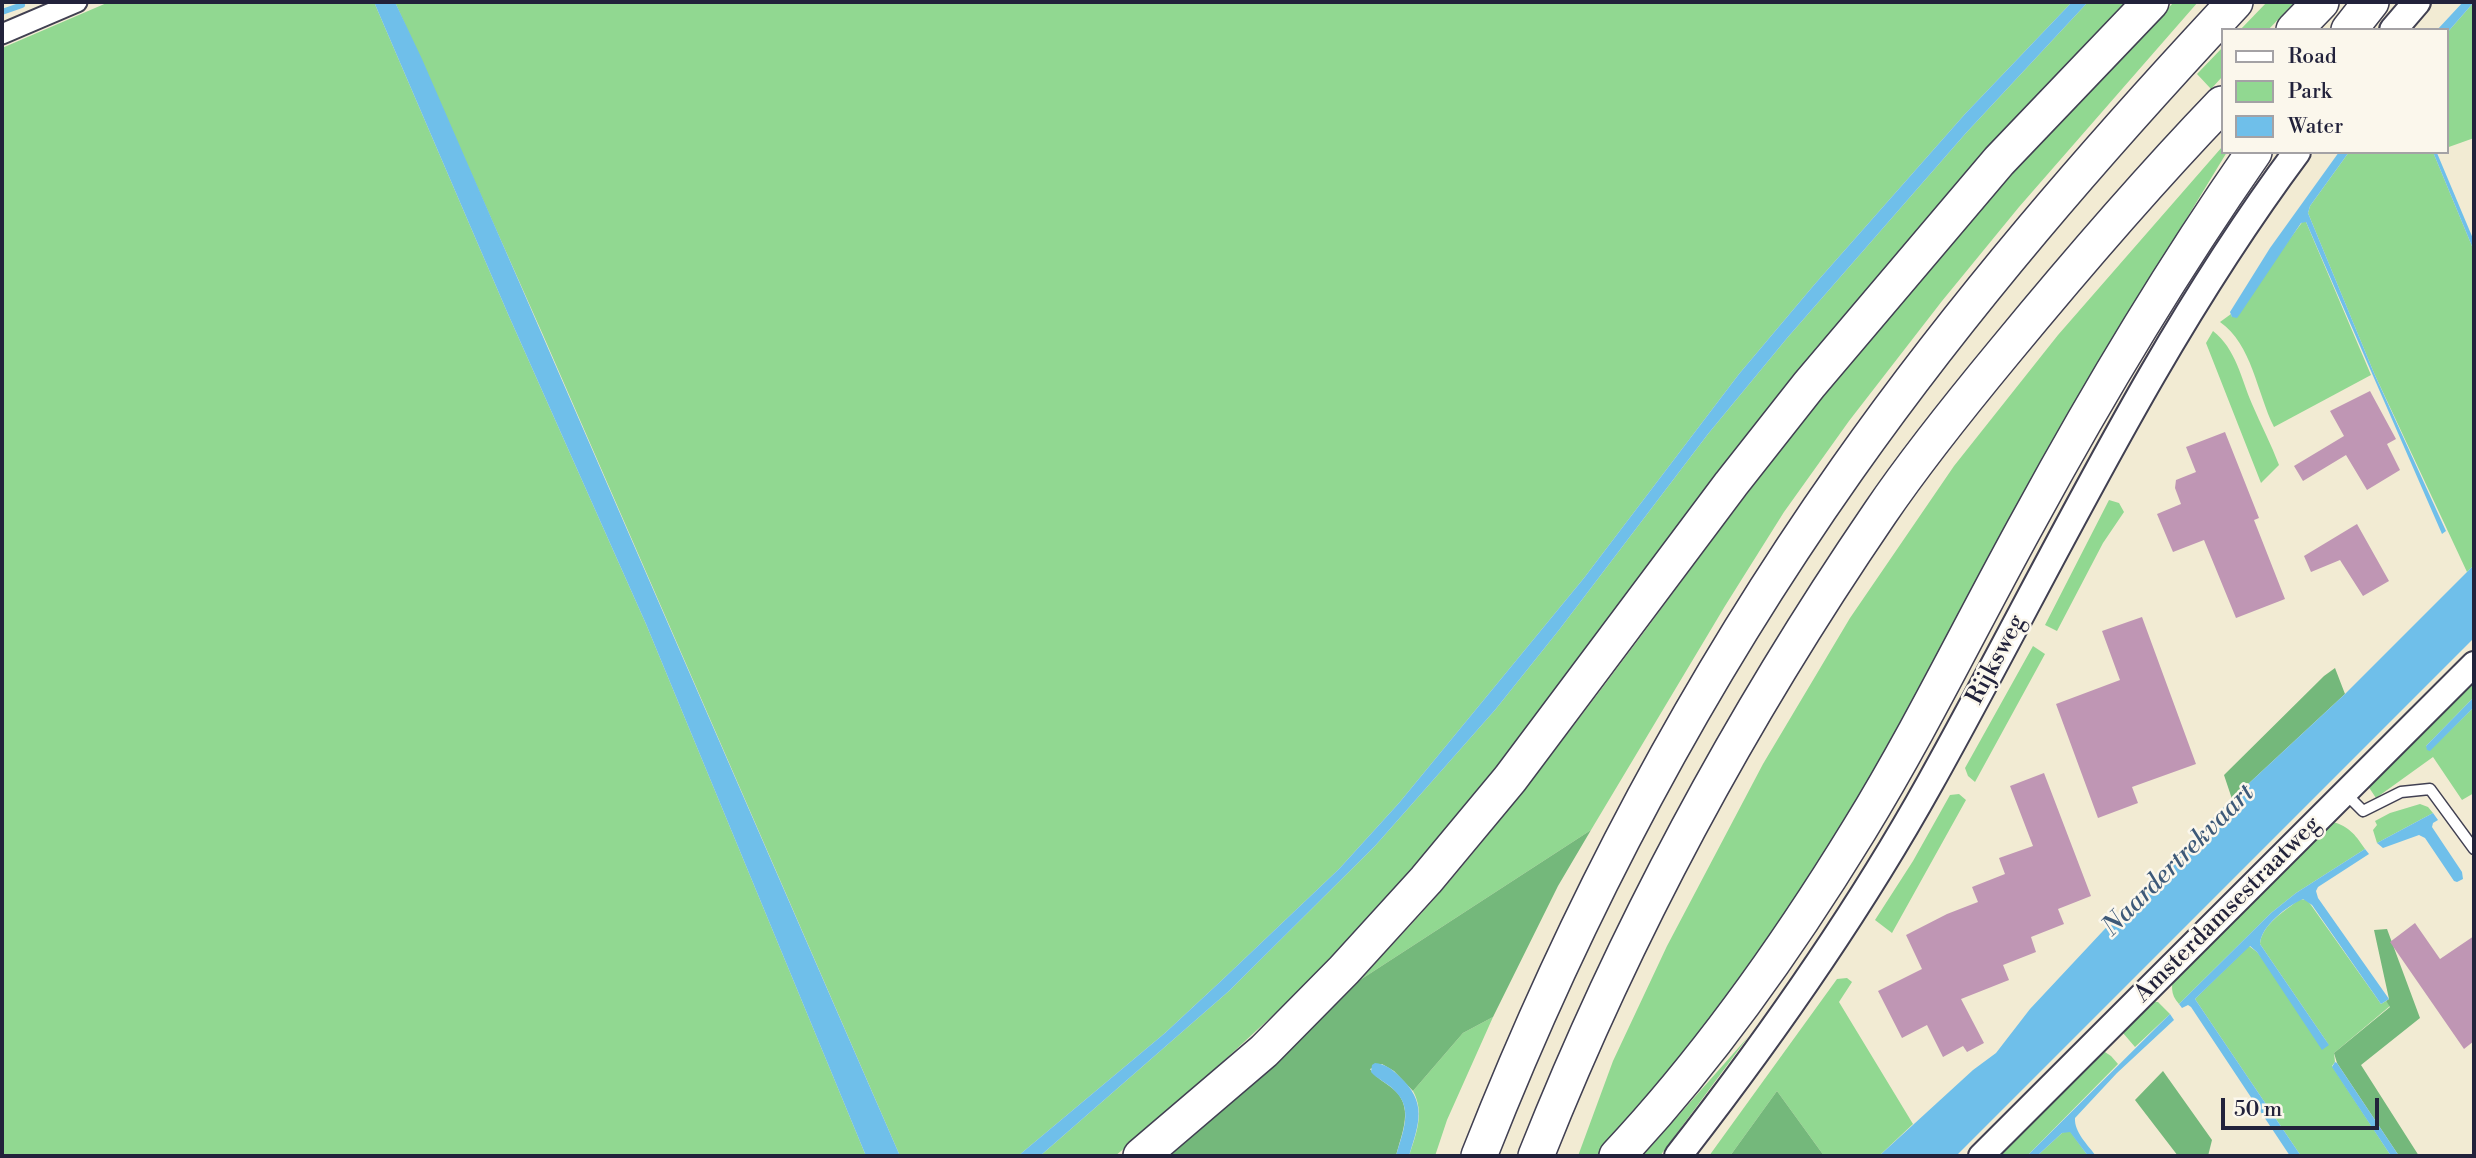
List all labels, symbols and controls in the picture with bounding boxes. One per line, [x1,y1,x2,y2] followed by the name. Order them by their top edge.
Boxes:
[2220,28,2448,154] legend
[2288,44,2337,70] text: Road
[2288,79,2332,105] text: Park
[2288,114,2343,140] text: Water
[1961,610,2033,710] street label: Rijksweg
[2096,778,2262,944] water label: Naardertrekvaart
[2129,811,2327,1009] street label: Amsterdamsestraatweg
[2224,1084,2382,1128] scale bar
[2234,1097,2282,1123] text: 50 m

